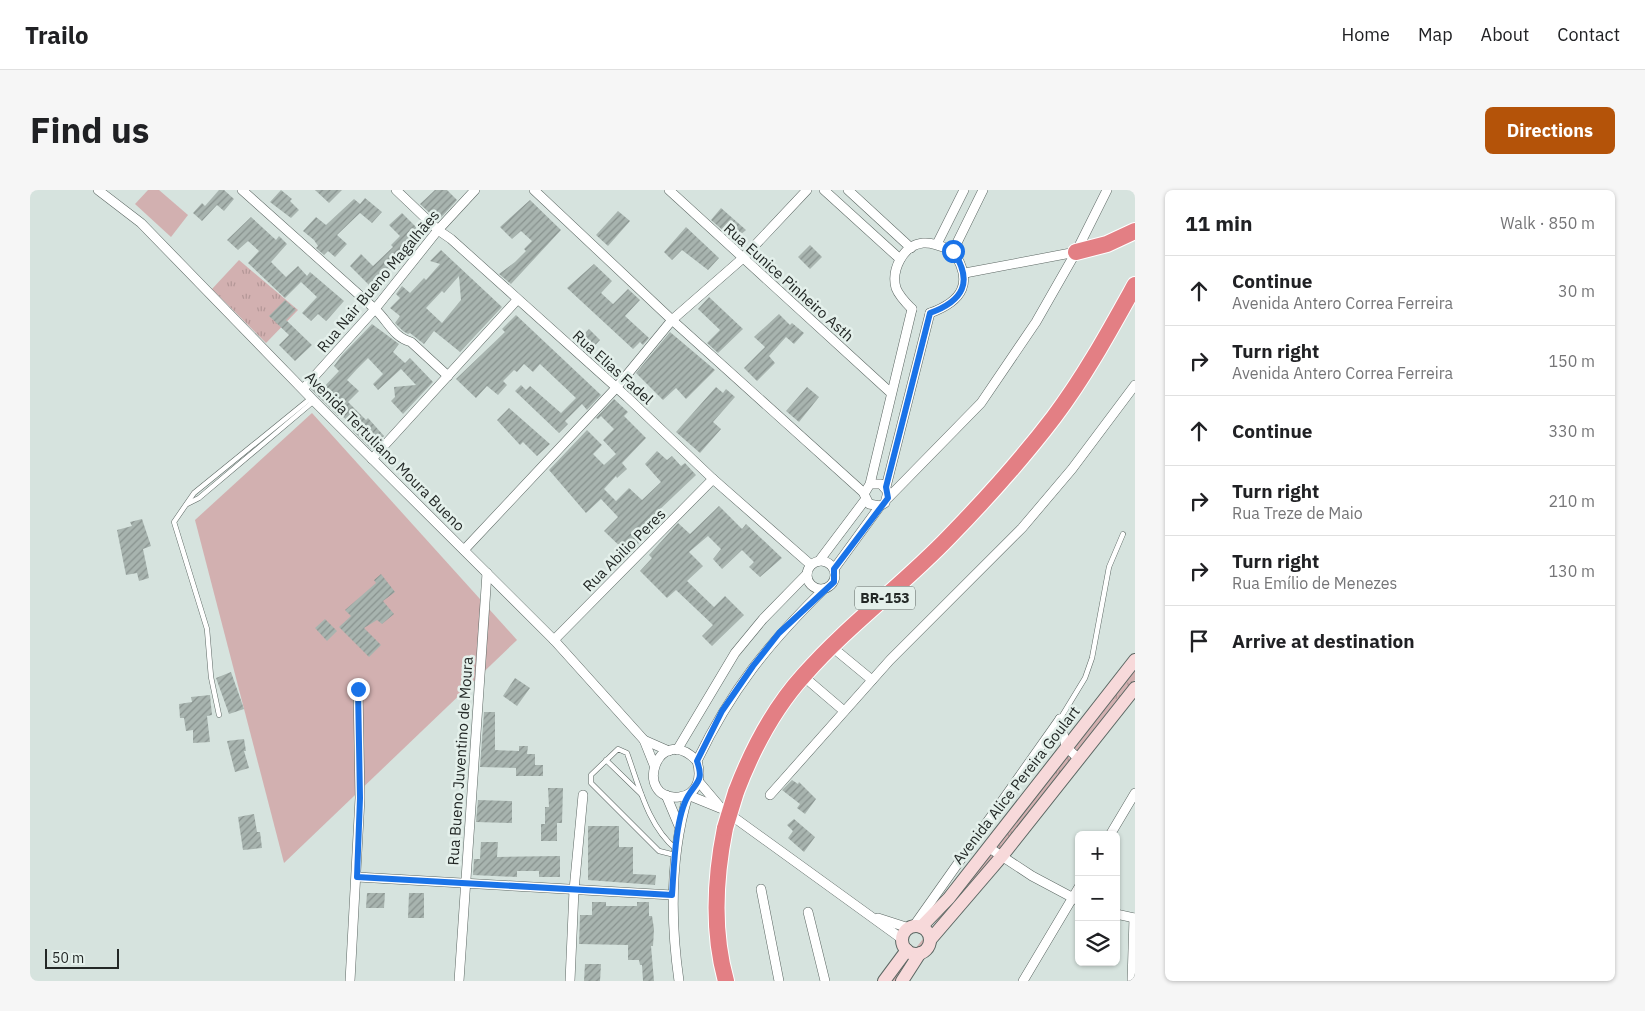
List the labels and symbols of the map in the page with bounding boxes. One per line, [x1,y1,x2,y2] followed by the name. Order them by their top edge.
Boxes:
[313,206,443,356] street label: Rua Nair Bueno Magalhães
[720,219,858,345] street label: Rua Eunice Pinheiro Asth
[942,240,965,263] route start
[569,326,657,408] street label: Rua Elias Fadel
[301,367,469,535] street label: Avenida Tertuliano Moura Bueno
[579,505,669,595] street label: Rua Abilio Peres
[855,586,915,609] road number: BR-153
[443,656,477,866] street label: Rua Bueno Juventino de Moura
[347,678,370,701] route end
[948,702,1084,868] street label: Avenida Alice Pereira Goulart
[45,946,119,969] scale bar

